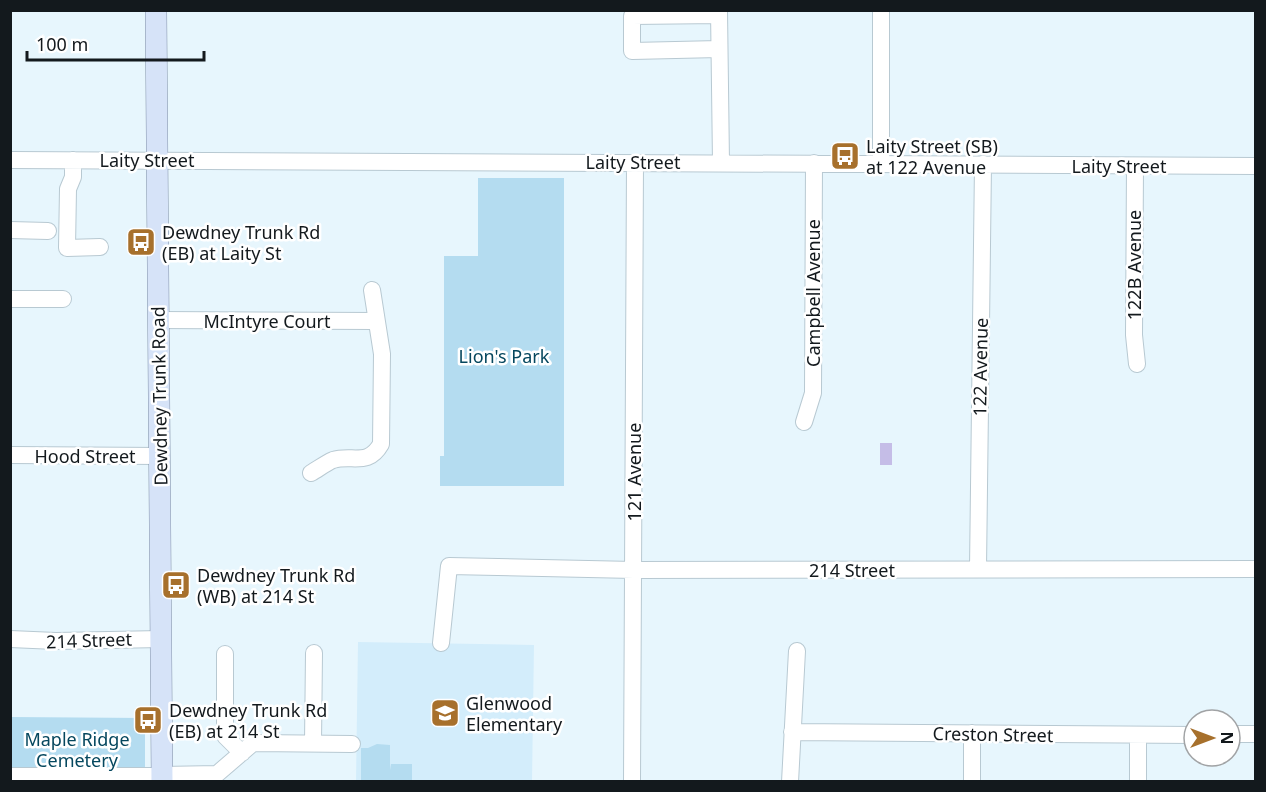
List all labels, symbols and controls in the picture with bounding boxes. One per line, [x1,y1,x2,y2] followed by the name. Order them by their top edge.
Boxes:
[27,24,204,62] scale bar
[36,32,88,56] text: 100 m
[866,134,998,179] place label: Laity Street (SB) at 122 Avenue
[829,140,861,172] bus stop icon: Laity Street (SB) at 122 Avenue
[100,148,195,172] street label: Laity Street
[586,150,681,174] street label: Laity Street
[1072,154,1167,178] street label: Laity Street
[1122,210,1146,320] street label: 122B Avenue
[801,219,825,367] street label: Campbell Avenue
[162,220,320,265] place label: Dewdney Trunk Rd (EB) at Laity St
[125,226,157,258] bus stop icon: Dewdney Trunk Rd (EB) at Laity St
[145,306,173,486] street label: Dewdney Trunk Road
[203,309,331,333] street label: McIntyre Court
[967,317,993,417] street label: 122 Avenue
[459,344,550,368] park label: Lion's Park
[622,423,646,521] street label: 121 Avenue
[34,444,136,468] street label: Hood Street
[809,558,895,582] street label: 214 Street
[197,563,355,608] place label: Dewdney Trunk Rd (WB) at 214 St
[160,569,192,601] bus stop icon: Dewdney Trunk Rd (WB) at 214 St
[46,626,133,653] street label: 214 Street
[466,691,563,736] place label: Glenwood Elementary
[429,697,461,729] school or university icon: Glenwood Elementary
[169,698,327,743] place label: Dewdney Trunk Rd (EB) at 214 St
[132,704,164,736] bus stop icon: Dewdney Trunk Rd (EB) at 214 St
[1182,708,1242,768] north arrow
[932,721,1054,747] street label: Creston Street
[24,727,130,772] park label: Maple Ridge Cemetery
[1216,731,1238,745] text: N

